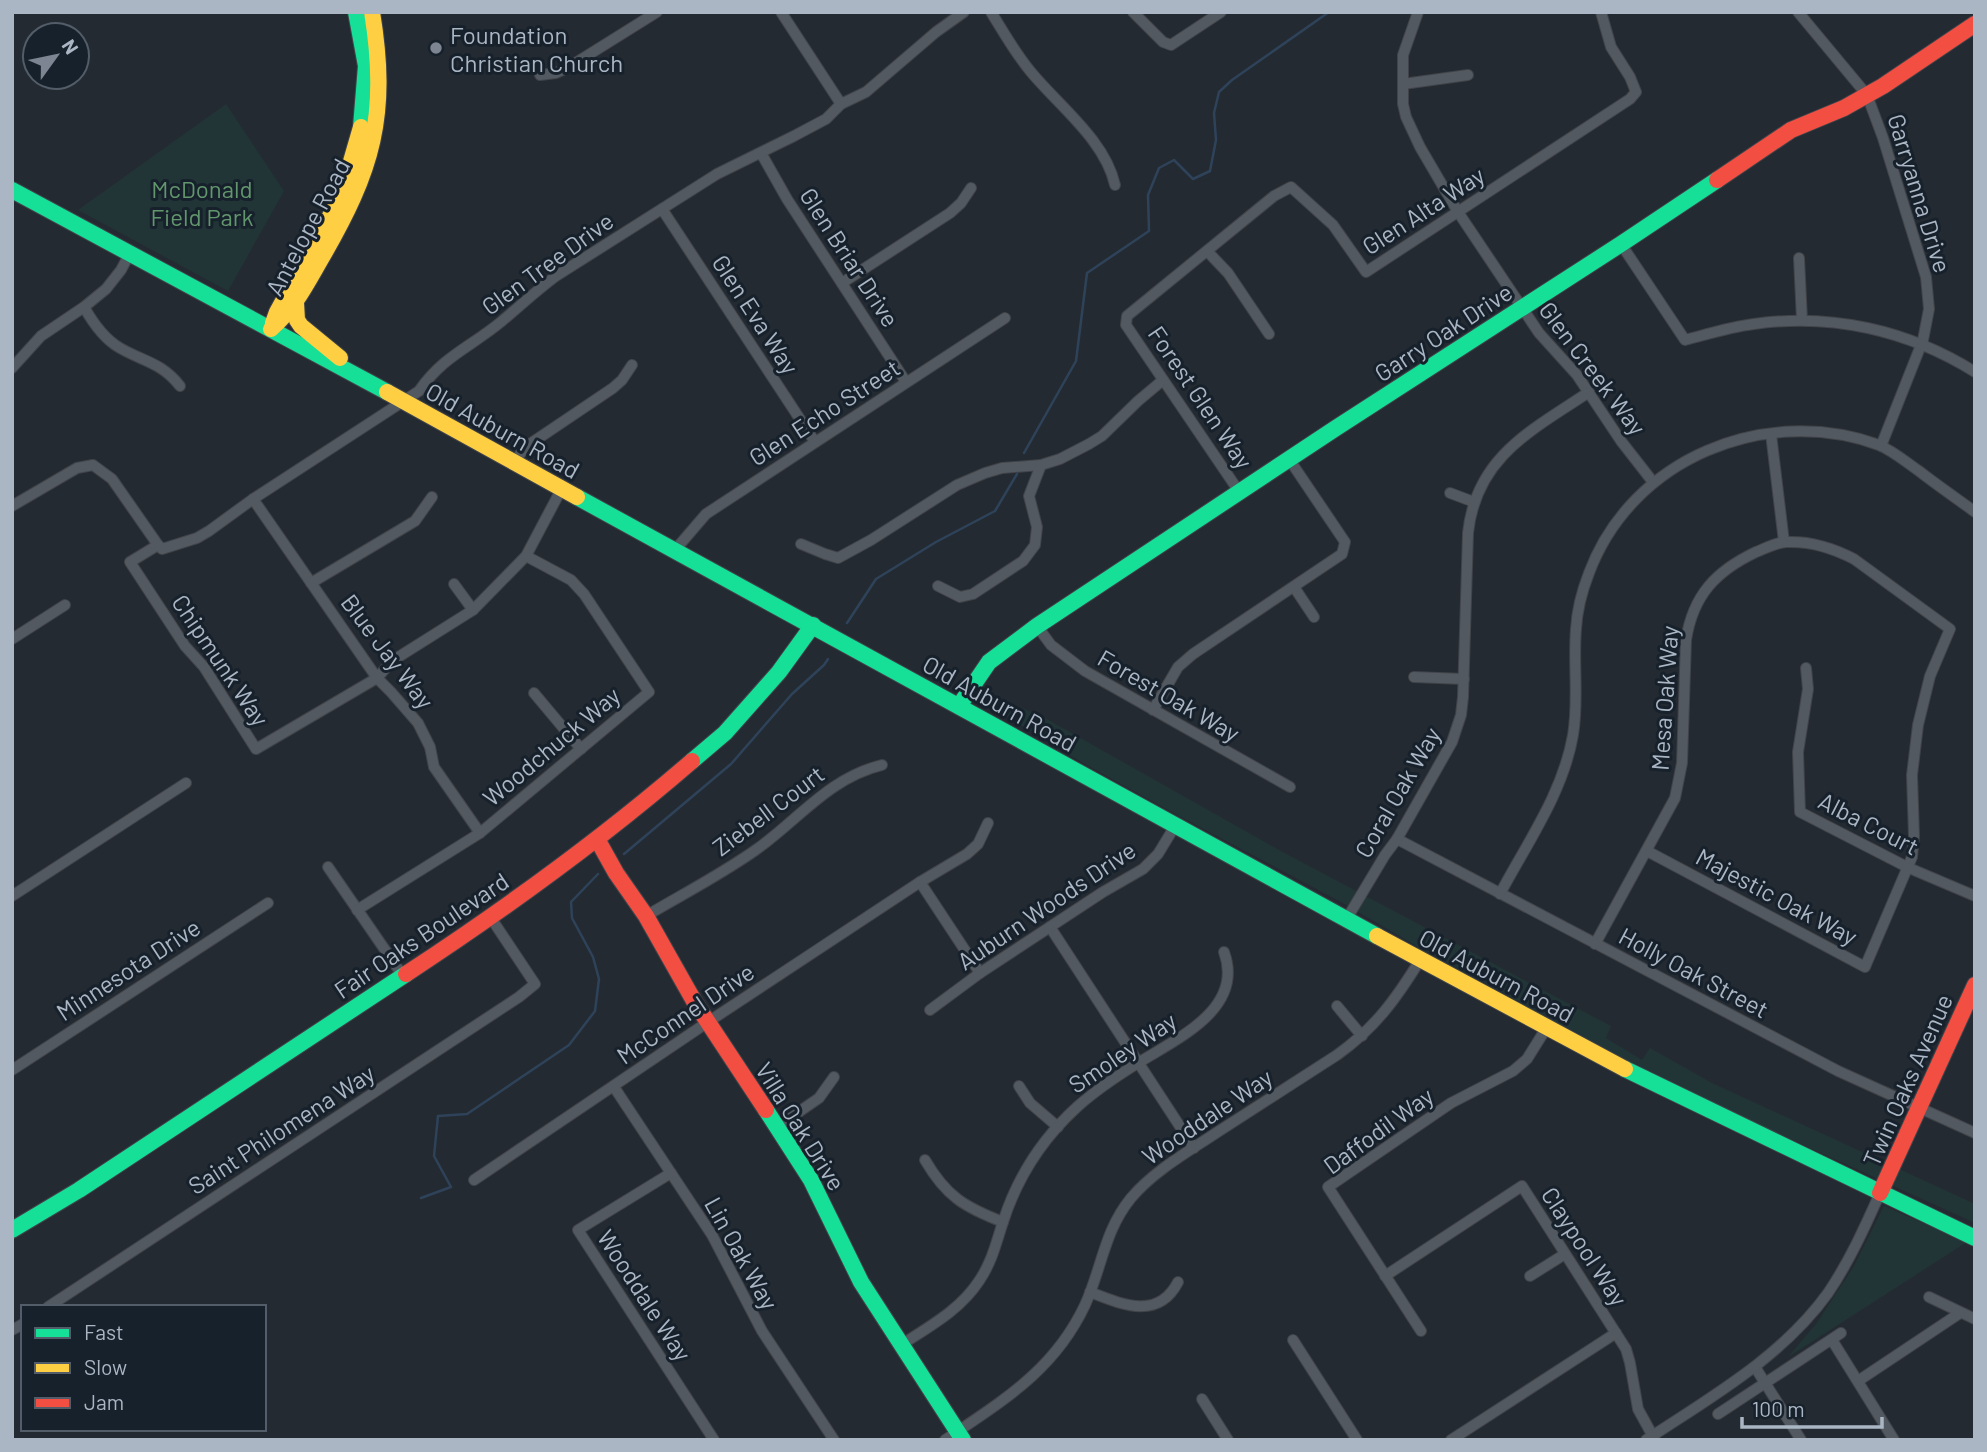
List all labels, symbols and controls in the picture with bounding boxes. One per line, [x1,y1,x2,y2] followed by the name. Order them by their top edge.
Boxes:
[450,20,623,77] place label: Foundation Christian Church
[21,21,91,91] north arrow
[58,35,84,58] text: N
[428,40,444,56] marker: Foundation Christian Church
[1882,110,1958,276] street label: Garryanna Drive
[259,154,355,300] street label: Antelope Road
[1356,160,1490,260] street label: Glen Alta Way
[150,174,254,231] park label: McDonald Field Park
[794,182,906,332] street label: Glen Briar Drive
[476,206,618,320] street label: Glen Tree Drive
[707,249,805,379] street label: Glen Eva Way
[1369,277,1517,387] street label: Garry Oak Drive
[1533,296,1653,440] street label: Glen Creek Way
[1143,320,1259,474] street label: Forest Glen Way
[743,352,905,472] street label: Glen Echo Street
[421,376,585,484] street label: Old Auburn Road
[336,588,440,714] street label: Blue Jay Way
[166,589,276,731] street label: Chipmunk Way
[1644,625,1684,771] street label: Mesa Oak Way
[1093,643,1245,747] street label: Forest Oak Way
[918,649,1082,757] street label: Old Auburn Road
[477,680,625,812] street label: Woodchuck Way
[1348,722,1446,862] street label: Coral Oak Way
[707,759,829,861] street label: Ziebell Court
[1814,785,1924,861] street label: Alba Court
[951,835,1141,975] street label: Auburn Woods Drive
[1691,841,1863,951] street label: Majestic Oak Way
[328,866,514,1004] street label: Fair Oaks Boulevard
[51,912,205,1026] street label: Minnesota Drive
[1614,920,1774,1024] street label: Holly Oak Street
[1415,922,1579,1028] street label: Old Auburn Road
[611,956,759,1070] street label: McConnel Drive
[1856,989,1958,1171] street label: Twin Oaks Avenue
[1063,1005,1181,1099] street label: Smoley Way
[750,1057,852,1195] street label: Villa Oak Drive
[182,1058,380,1200] street label: Saint Philomena Way
[1136,1062,1278,1170] street label: Wooddale Way
[1317,1080,1439,1180] street label: Daffodil Way
[1536,1181,1634,1311] street label: Claypool Way
[699,1192,785,1314] street label: Lin Oak Way
[592,1224,698,1366] street label: Wooddale Way
[21,1305,266,1431] legend
[84,1319,124,1344] text: Fast
[84,1354,127,1379] text: Slow
[1742,1386,1882,1430] scale bar
[84,1389,124,1414] text: Jam
[1752,1396,1805,1421] text: 100 m

